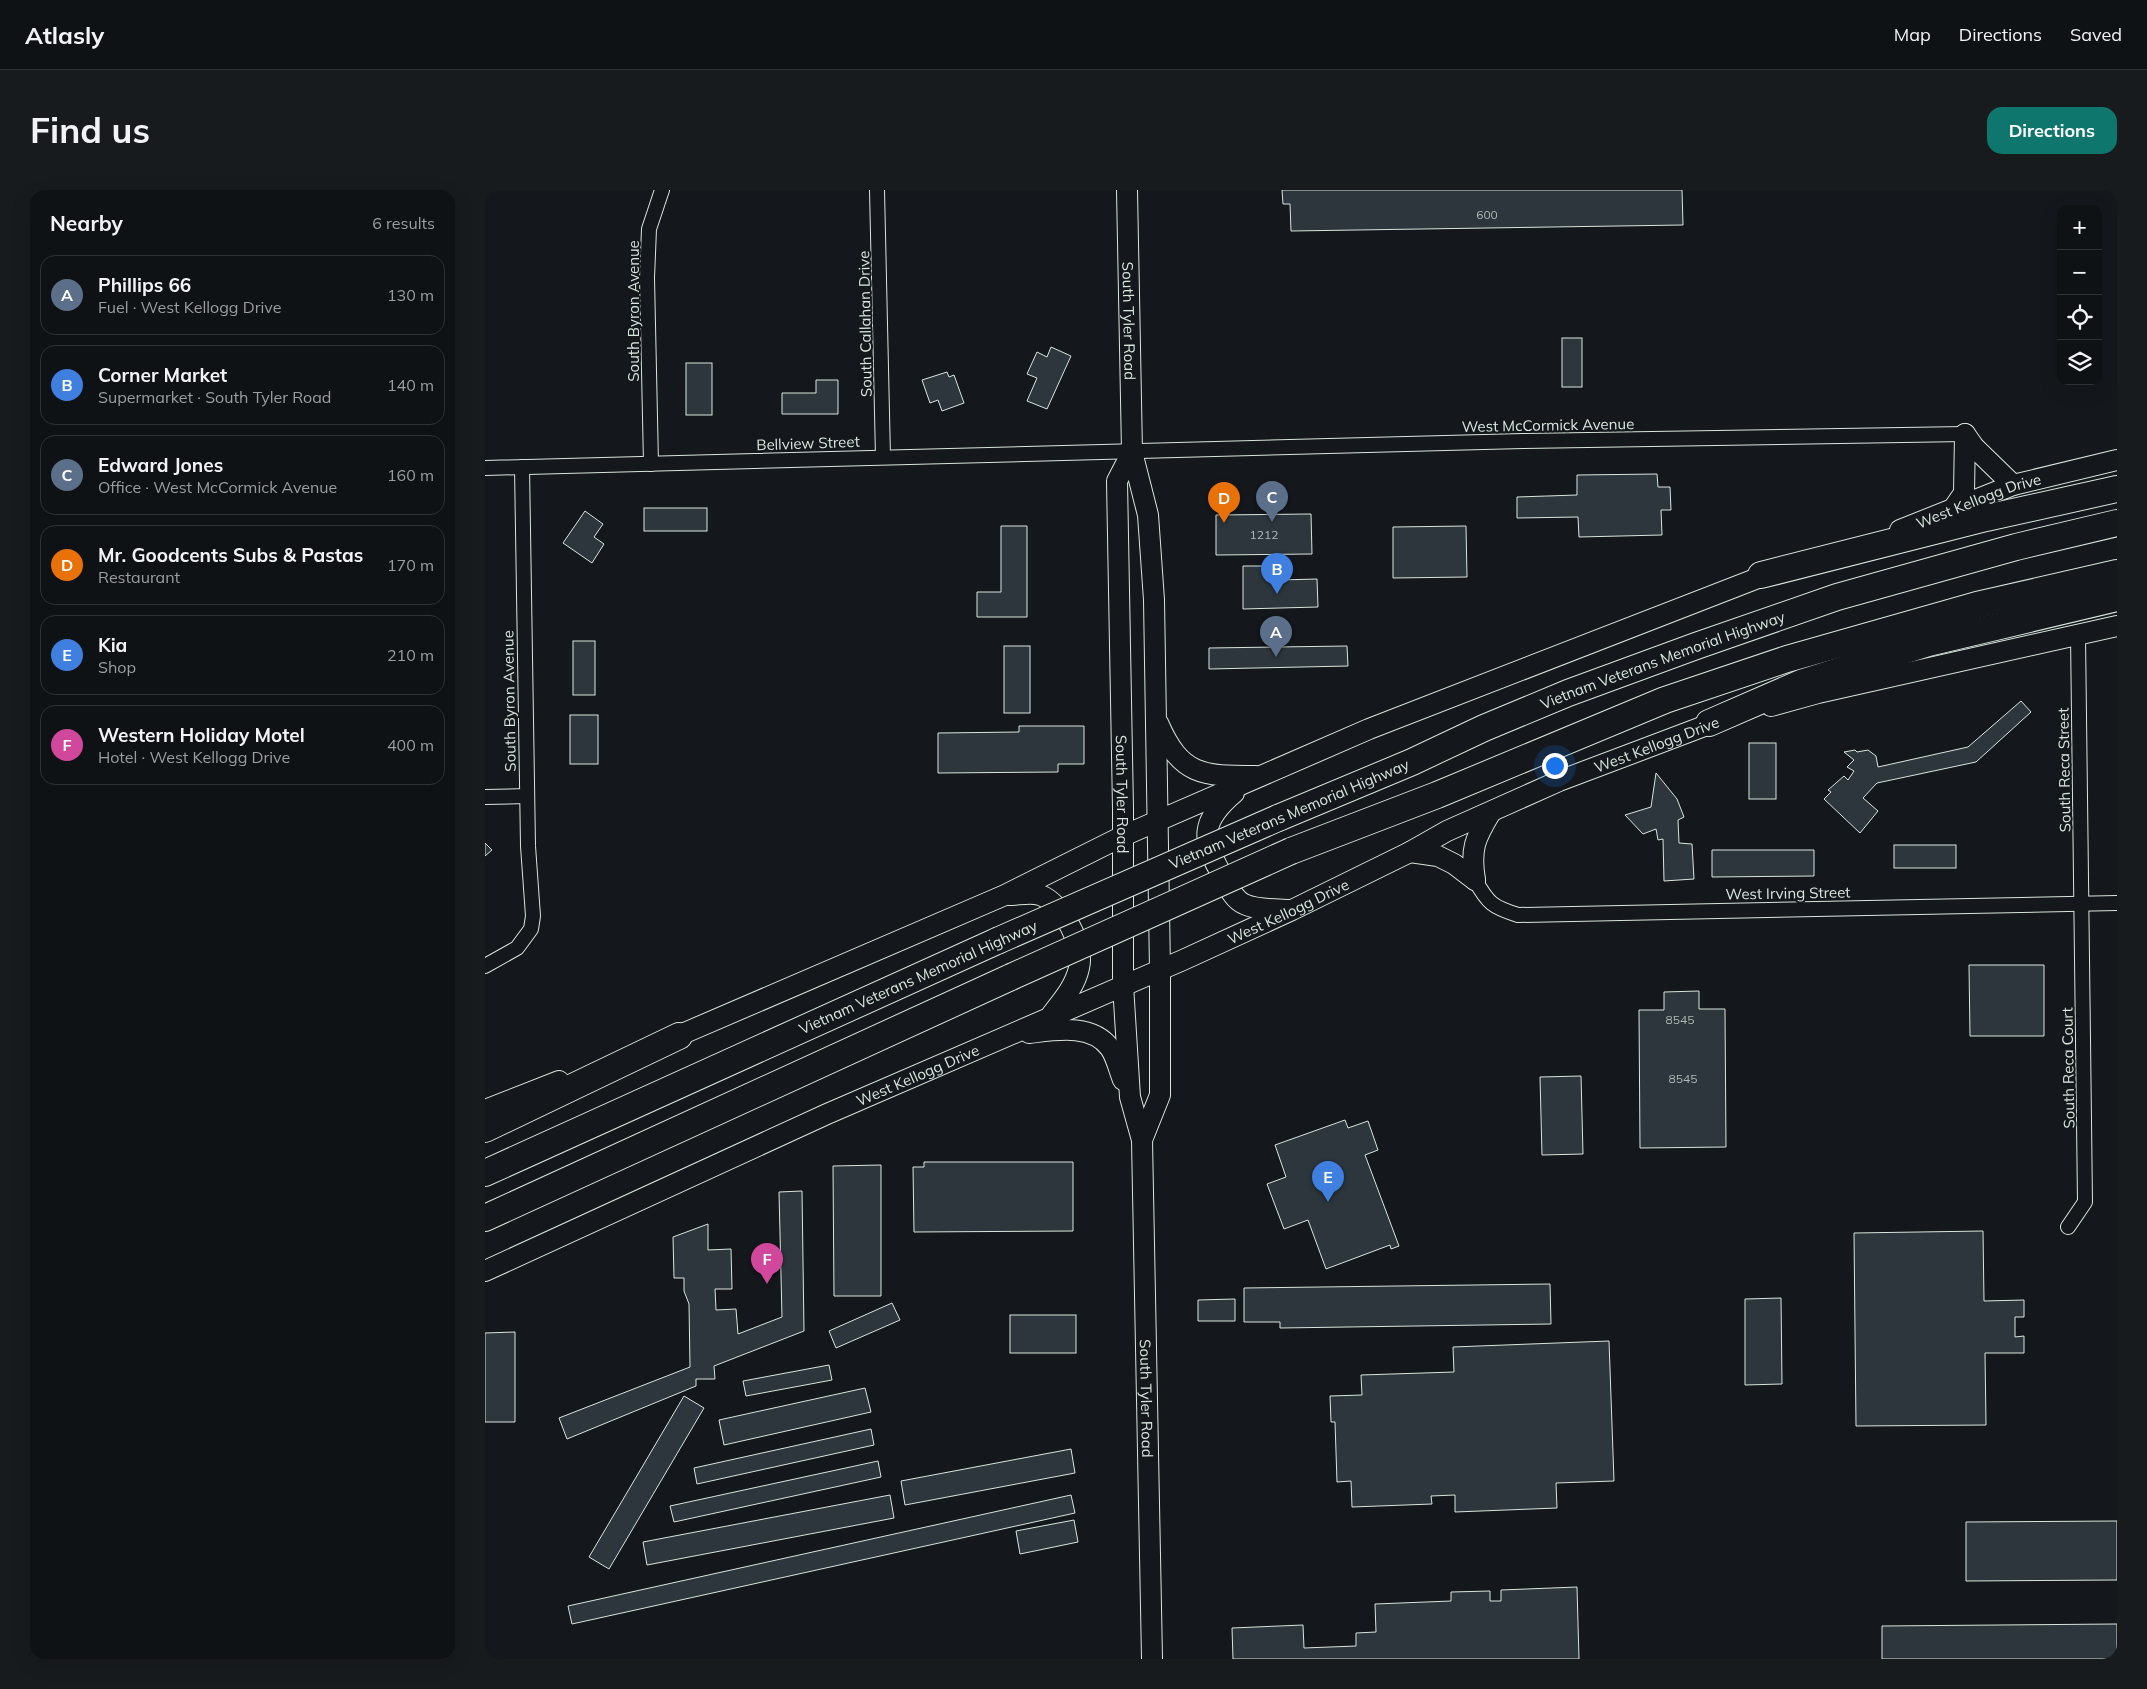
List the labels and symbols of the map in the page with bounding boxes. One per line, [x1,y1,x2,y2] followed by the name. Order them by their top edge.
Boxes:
[1476,207,1498,222] house number: 600
[624,240,643,382] street label: South Byron Avenue
[854,251,876,397] street label: South Callahan Drive
[1119,262,1140,380] street label: South Tyler Road
[1462,414,1634,436] street label: West McCormick Avenue
[756,432,860,454] street label: Bellview Street
[1913,469,2043,532] street label: West Kellogg Drive
[1256,481,1288,522] pin: C
[1208,482,1240,523] pin: D
[1250,527,1278,542] house number: 1212
[1261,553,1293,594] pin: B
[1537,606,1787,713] street label: Vietnam Veterans Memorial Highway
[1260,616,1292,657] pin: A
[498,630,520,772] street label: South Byron Avenue
[2053,708,2075,832] street label: South Reca Street
[1591,712,1722,776] street label: West Kellogg Drive
[1112,735,1133,854] street label: South Tyler Road
[1542,753,1568,779] your location
[1166,755,1412,873] street label: Vietnam Veterans Memorial Highway
[1224,874,1352,948] street label: West Kellogg Drive
[1725,882,1851,904] street label: West Irving Street
[796,916,1040,1038] street label: Vietnam Veterans Memorial Highway
[2057,1007,2079,1129] street label: South Reca Court
[1666,1012,1694,1027] house number: 8545
[853,1040,982,1110] street label: West Kellogg Drive
[1669,1071,1697,1086] house number: 8545
[1312,1161,1344,1202] pin: E
[751,1243,783,1284] pin: F
[1136,1339,1158,1458] street label: South Tyler Road

